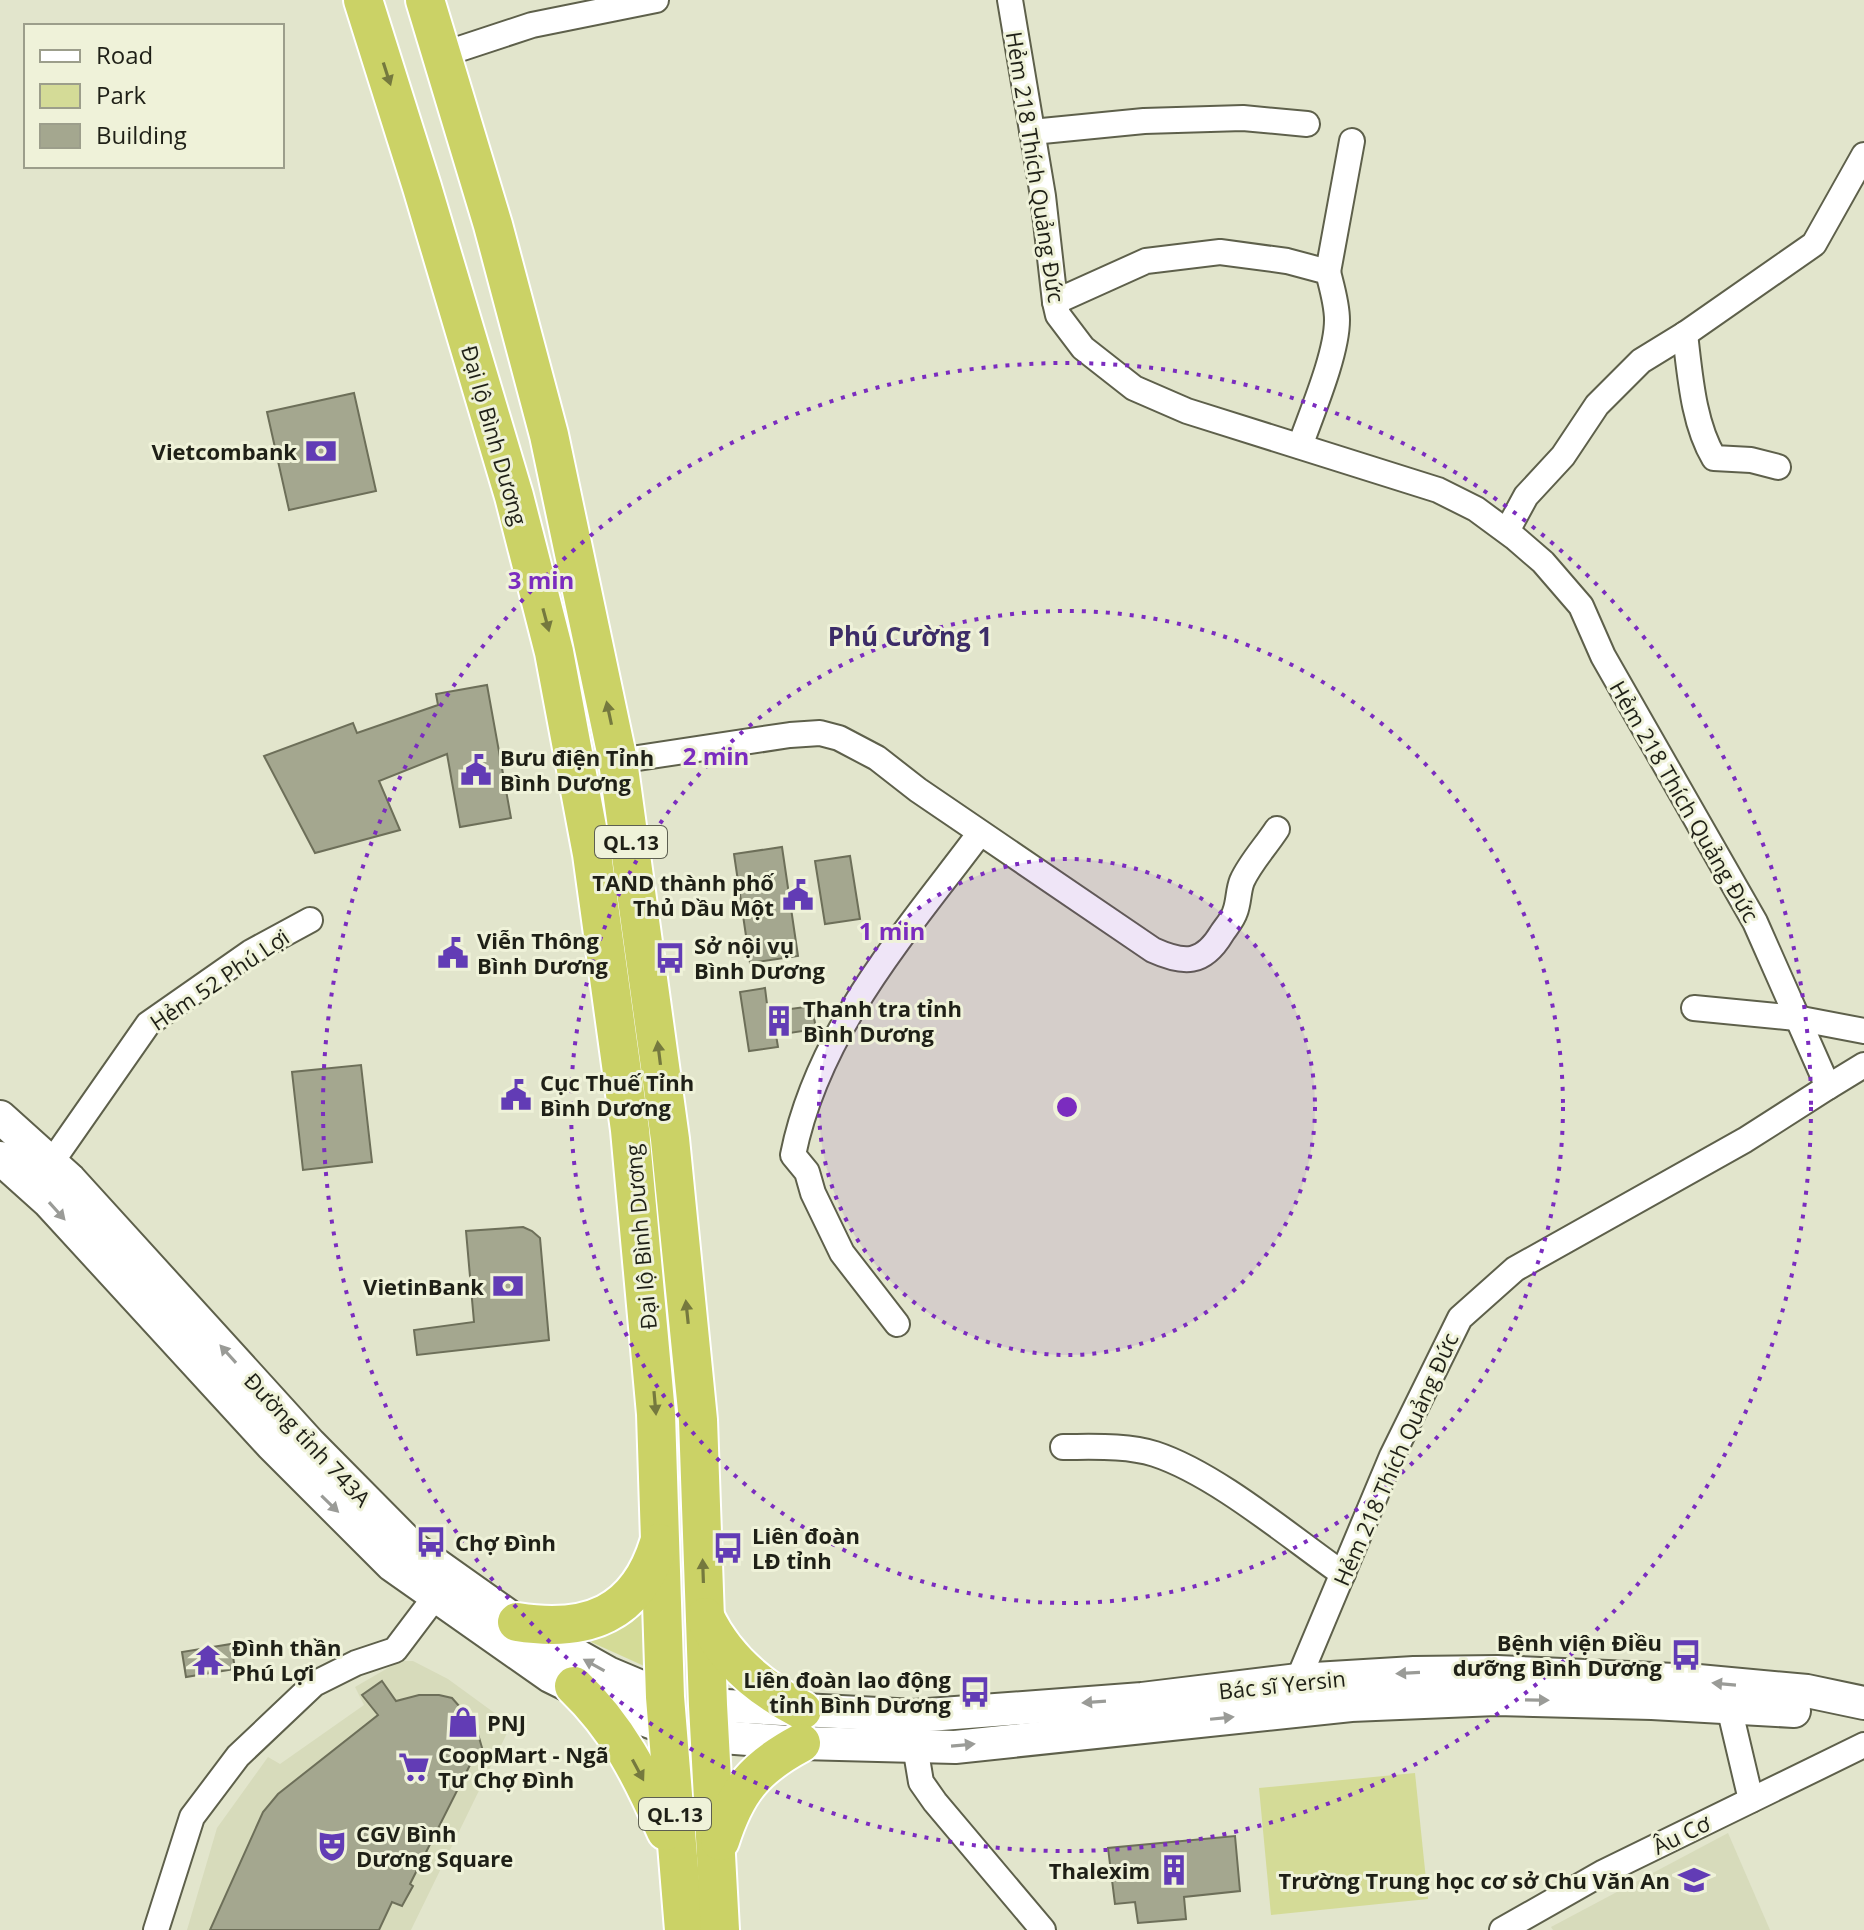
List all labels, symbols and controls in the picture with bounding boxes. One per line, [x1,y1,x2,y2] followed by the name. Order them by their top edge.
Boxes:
[24,24,284,168] legend
[1000,29,1072,305] street label: Hẻm 218 Thích Quảng Đức
[96,38,153,71] text: Road
[381,63,393,87] one-way arrow
[96,78,147,111] text: Park
[96,118,187,151] text: Building
[455,342,535,529] street label: Đại lộ Bình Dương
[304,434,338,468] bank icon: Vietcombank
[152,436,297,466] place label: Vietcombank
[508,563,574,596] text: 3 min
[540,607,552,632] one-way arrow
[828,618,992,654] district label: Phú Cường 1
[1603,675,1767,927] street label: Hẻm 218 Thích Quảng Đức
[602,700,615,725] one-way arrow
[683,739,749,772] text: 2 min
[500,742,654,797] place label: Bưu điện Tỉnh Bình Dương
[459,753,493,787] public building icon: Bưu điện Tỉnh Bình Dương
[595,826,667,858] road number: QL.13
[592,867,774,922] place label: TAND thành phố Thủ Dầu Một
[781,878,815,912] public building icon: TAND thành phố Thủ Dầu Một
[859,914,925,947] text: 1 min
[143,921,295,1037] street label: Hẻm 52 Phú Lợi
[477,925,609,980] place label: Viễn Thông Bình Dương
[694,930,826,985] place label: Sở nội vụ Bình Dương
[436,936,470,970] public building icon: Viễn Thông Bình Dương
[653,941,687,975] bus stop icon: Sở nội vụ Bình Dương
[803,993,962,1048] place label: Thanh tra tỉnh Bình Dương
[762,1004,796,1038] building icon: Thanh tra tỉnh Bình Dương
[652,1040,665,1065] one-way arrow
[540,1067,694,1122] place label: Cục Thuế Tỉnh Bình Dương
[499,1078,533,1112] public building icon: Cục Thuế Tỉnh Bình Dương
[1053,1093,1081,1121] centre of rings
[617,1143,663,1331] street label: Đại lộ Bình Dương
[48,1201,66,1221] one-way arrow
[491,1269,525,1303] bank icon: VietinBank
[363,1271,484,1301] place label: VietinBank
[680,1299,693,1324] one-way arrow
[1326,1328,1464,1590] street label: Hẻm 218 Thích Quảng Đức
[219,1344,237,1363] one-way arrow
[238,1366,378,1513] street label: Đường tỉnh 743A
[649,1391,662,1416] one-way arrow
[320,1494,339,1512] one-way arrow
[752,1520,860,1575] place label: Liên đoàn LĐ tỉnh
[414,1525,448,1559] bus stop icon: Chợ Đình
[455,1527,556,1557] place label: Chợ Đình
[711,1531,745,1565] bus stop icon: Liên đoàn LĐ tỉnh
[696,1558,709,1583] one-way arrow
[1453,1627,1663,1682] place label: Bệnh viện Điều dưỡng Bình Dương
[232,1632,341,1687] place label: Đình thần Phú Lợi
[1669,1638,1703,1672] bus stop icon: Bệnh viện Điều dưỡng Bình Dương
[191,1643,225,1677] temple icon: Đình thần Phú Lợi
[583,1658,605,1672] one-way arrow
[1217,1662,1347,1706] street label: Bác sĩ Yersin
[743,1664,952,1719] place label: Liên đoàn lao động tỉnh Bình Dương
[1395,1667,1420,1680] one-way arrow
[958,1675,992,1709] bus stop icon: Liên đoàn lao động tỉnh Bình Dương
[1711,1677,1736,1690] one-way arrow
[1525,1694,1550,1707] one-way arrow
[1081,1696,1106,1709] one-way arrow
[446,1705,480,1739] shop icon: PNJ
[487,1707,526,1737] place label: PNJ
[1209,1712,1234,1725] one-way arrow
[951,1738,976,1751] one-way arrow
[438,1739,609,1794] place label: CoopMart - Ngã Tư Chợ Đình
[397,1750,431,1784] supermarket icon: CoopMart - Ngã Tư Chợ Đình
[630,1759,644,1781] one-way arrow
[639,1798,711,1830] road number: QL.13
[1647,1807,1716,1861] street label: Âu Cơ
[356,1818,513,1873] place label: CGV Bình Dương Square
[315,1829,349,1863] theatre icon: CGV Bình Dương Square
[1157,1853,1191,1887] building icon: Thalexim
[1049,1855,1150,1885] place label: Thalexim
[1677,1863,1711,1897] school or university icon: Trường Trung học cơ sở Chu Văn An
[1279,1865,1670,1895] place label: Trường Trung học cơ sở Chu Văn An

